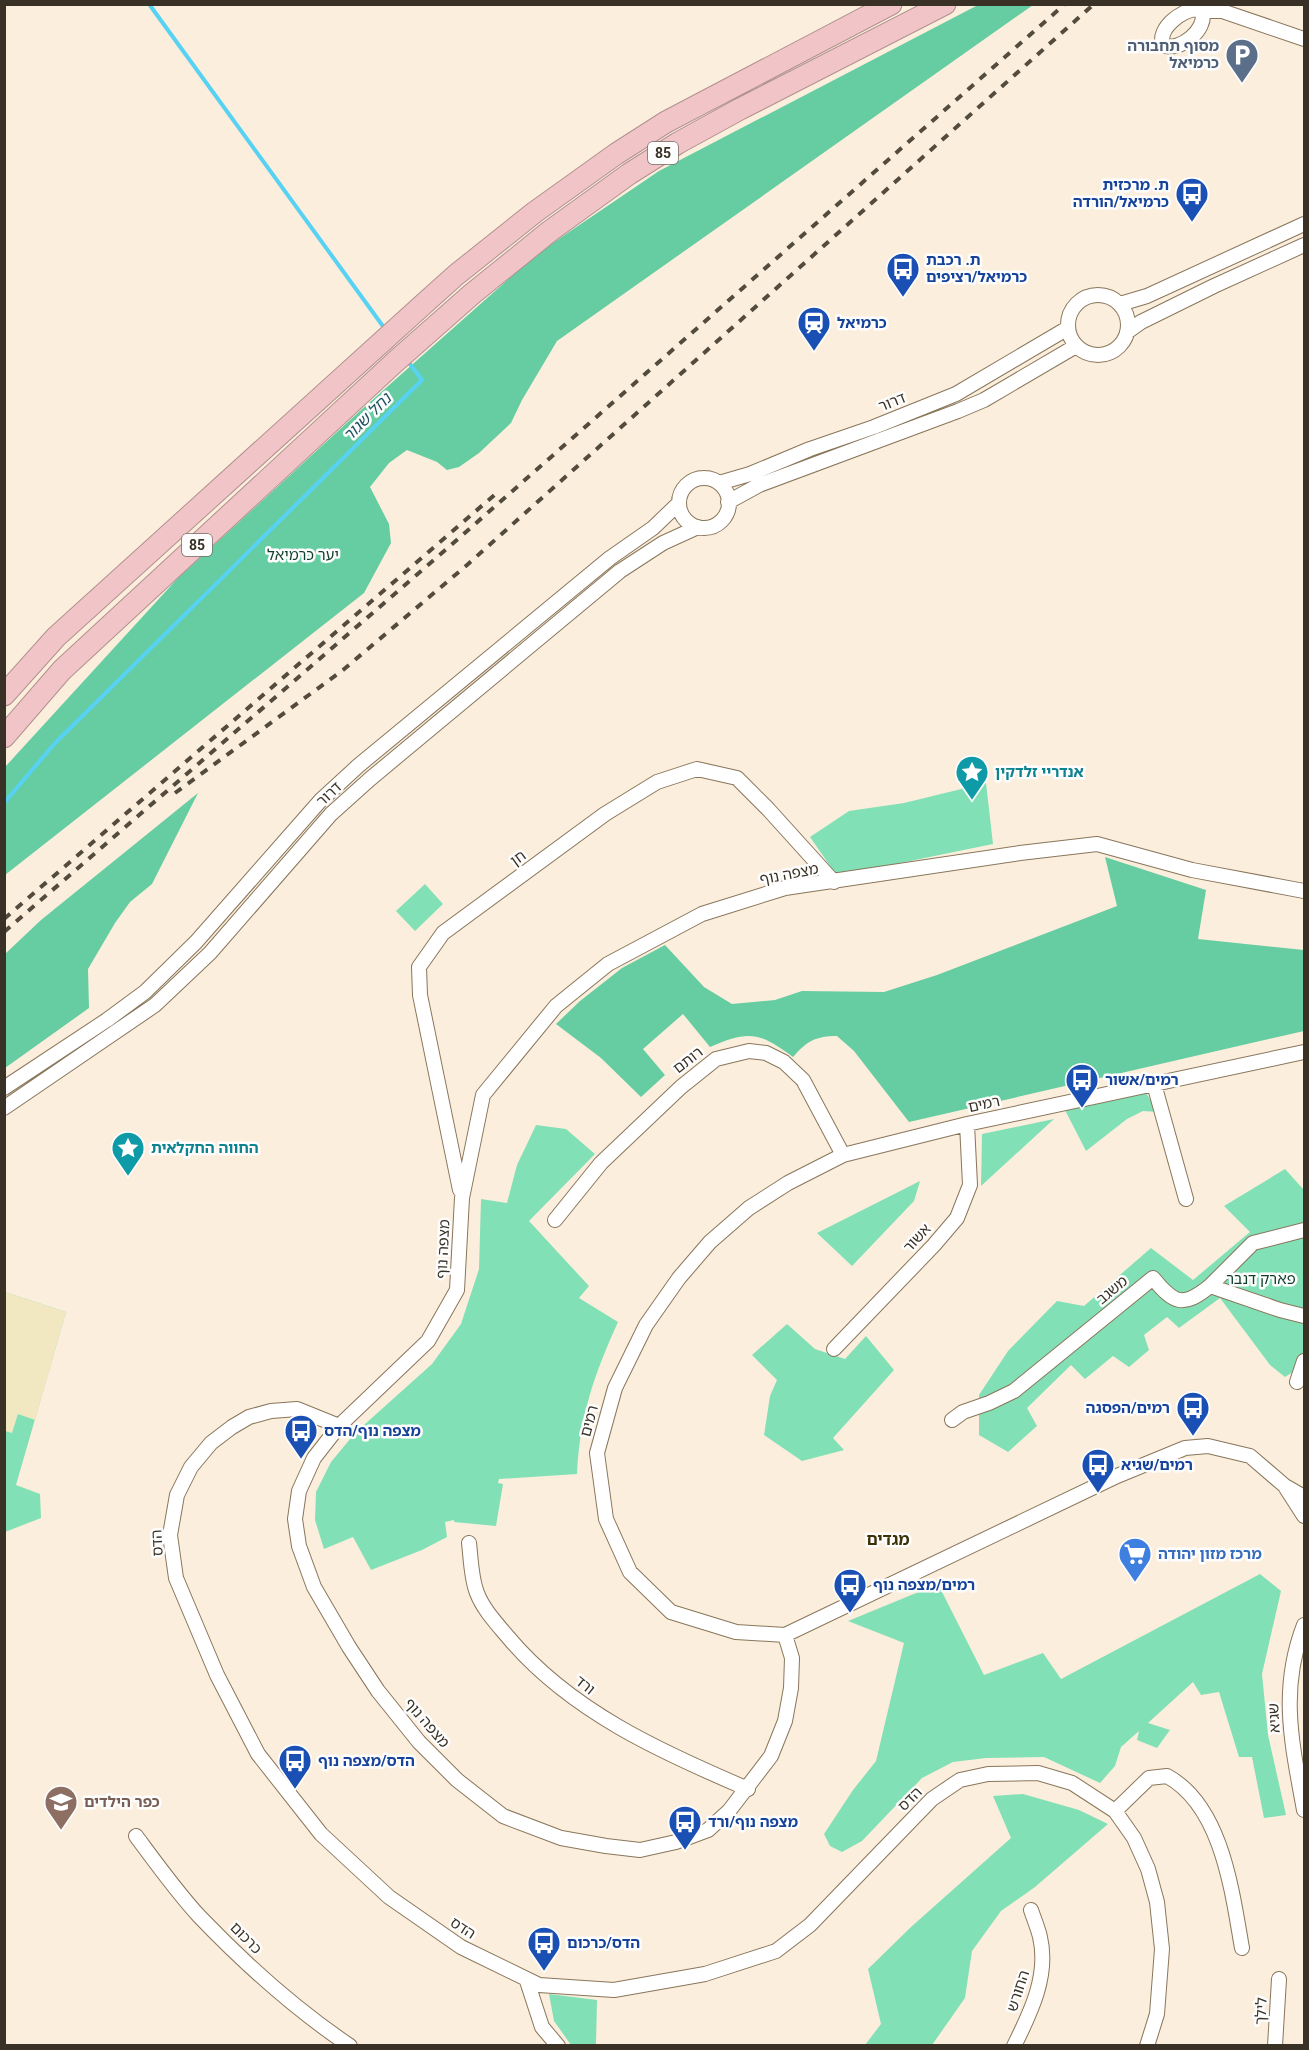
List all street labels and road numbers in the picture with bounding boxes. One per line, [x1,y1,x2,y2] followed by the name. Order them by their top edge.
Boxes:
[648,142,678,164] road number: 85
[876,388,908,416] street label: דרור
[182,534,212,556] road number: 85
[313,778,345,810] street label: דרור
[507,846,529,870] street label: חן
[758,859,820,889] street label: מצפה נוף
[669,1043,707,1077] street label: רותם
[967,1092,1001,1116] street label: רמים
[432,1219,454,1279] street label: מצפה נוף
[899,1220,935,1256] street label: אשור
[1093,1272,1131,1308] street label: משגב
[576,1403,602,1439] street label: רמים
[147,1529,167,1557] street label: הדס
[571,1672,599,1698] street label: ורד
[401,1695,453,1751] street label: מצפה נוף
[1264,1703,1284,1733] street label: שגיא
[894,1783,926,1815] street label: הדס
[447,1913,479,1943] street label: הדס
[226,1918,266,1958] street label: כרכום
[1003,1968,1033,2014] street label: החורש
[1251,1996,1271,2025] street label: לילך

